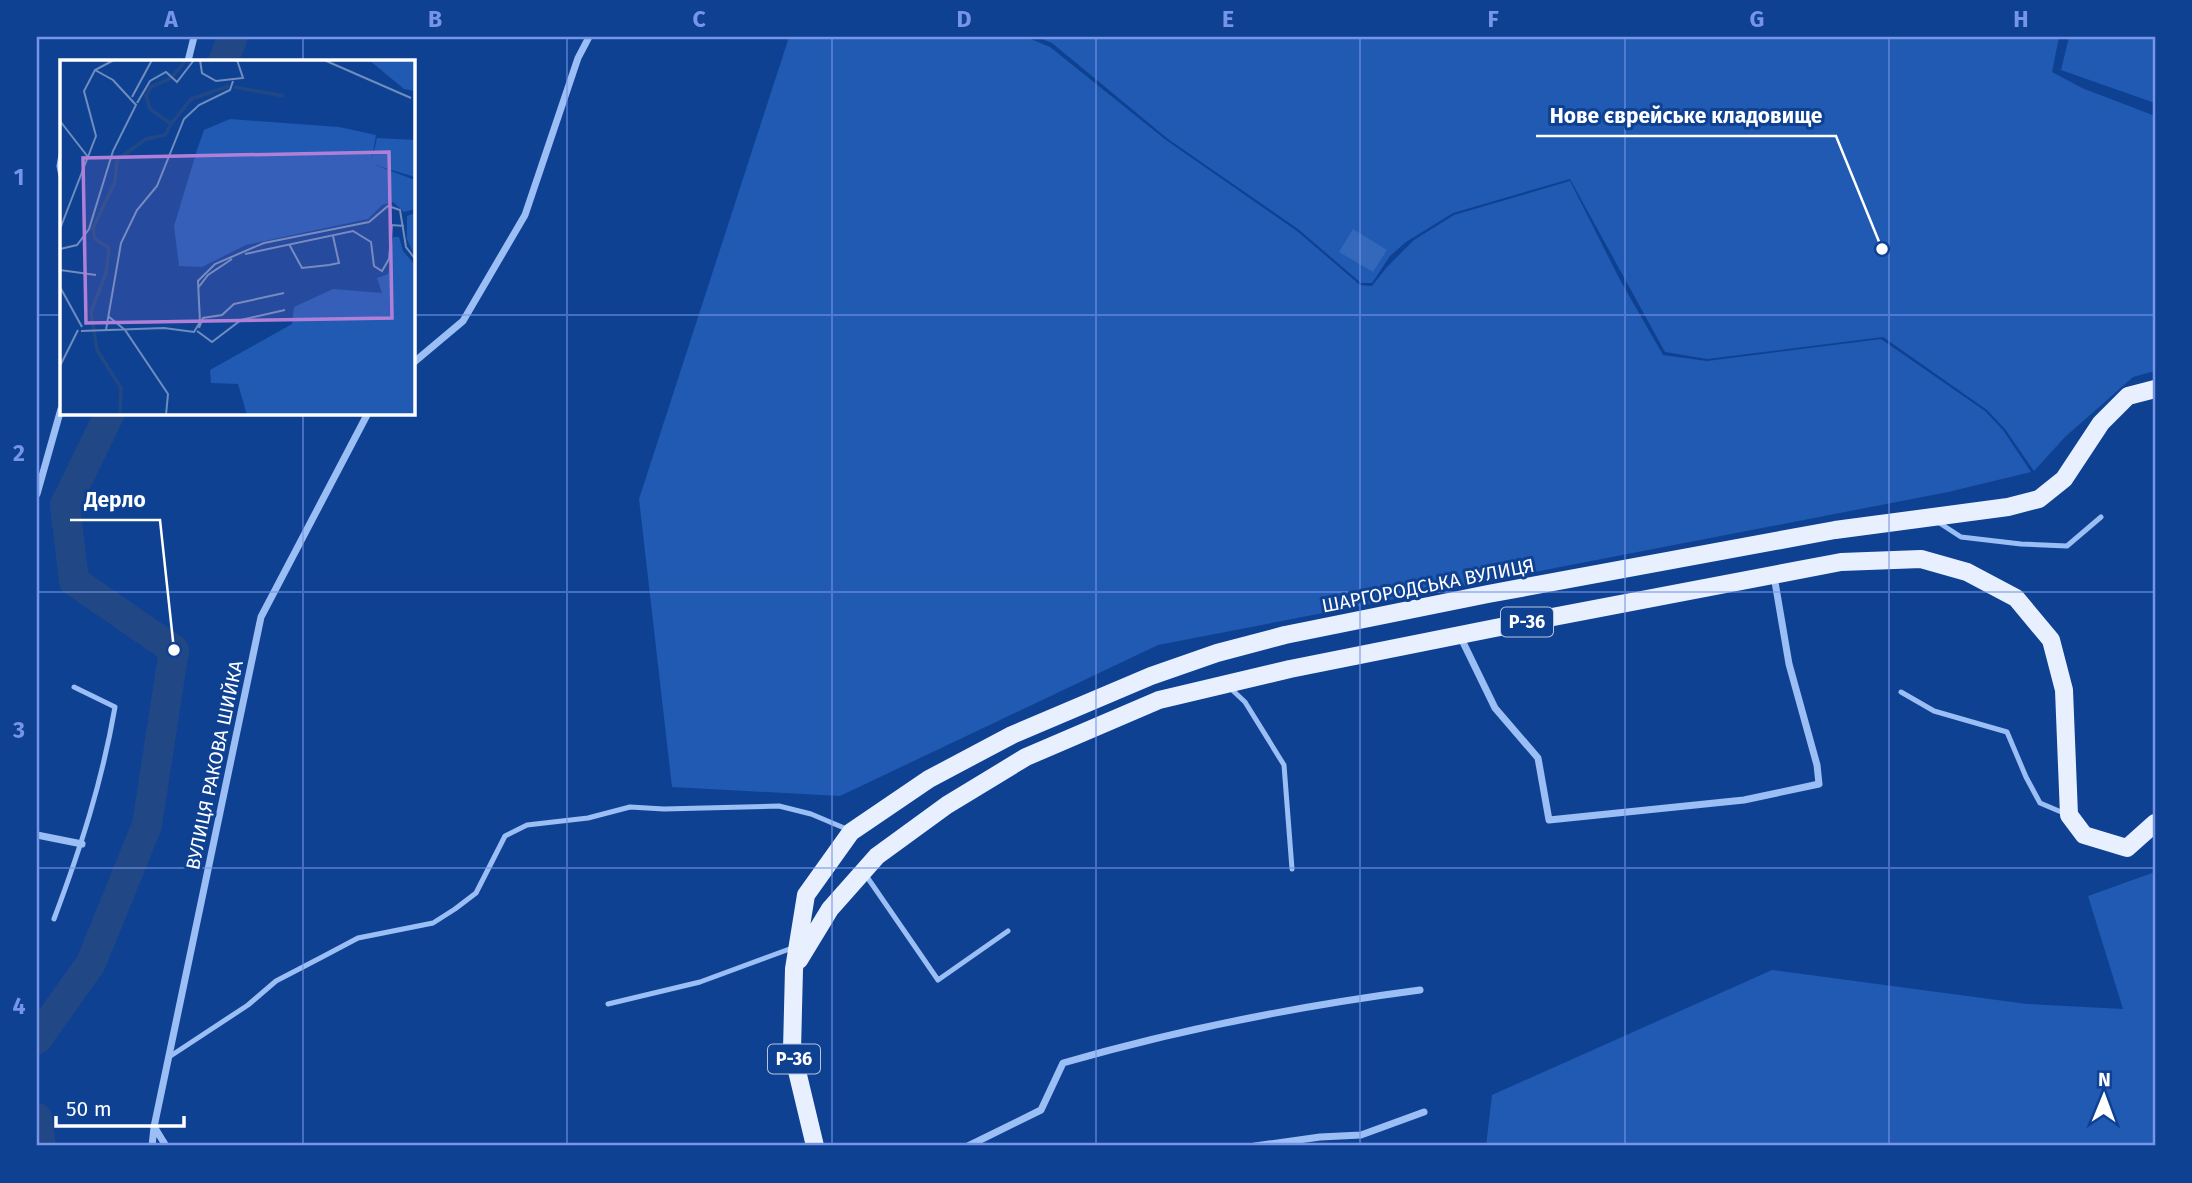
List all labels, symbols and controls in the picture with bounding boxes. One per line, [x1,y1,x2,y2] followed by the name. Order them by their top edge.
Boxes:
[163,5,178,33] text: A
[428,5,442,33] text: B
[692,5,706,33] text: C
[957,5,972,33] text: D
[1222,5,1234,33] text: E
[1487,5,1499,33] text: F
[1750,5,1764,33] text: G
[2013,5,2029,33] text: H
[60,60,415,415] inset map
[1536,94,1836,136] callout: Нове єврейське кладовище
[1550,103,1823,129] text: Нове єврейське кладовище
[14,163,24,191] text: 1
[13,439,25,467] text: 2
[70,478,160,520] callout: Дерло
[83,487,146,513] text: Дерло
[1320,554,1536,617] street label: ШАРГОРОДСЬКА ВУЛИЦЯ
[1501,608,1553,636] road number: Р-36
[181,658,248,872] street label: ВУЛИЦЯ РАКОВА ШИЙКА
[12,716,25,744] text: 3
[13,992,26,1020] text: 4
[768,1044,820,1074] road number: Р-36
[2070,1060,2140,1130] north arrow
[2098,1068,2111,1091] text: N
[56,1085,184,1129] scale bar
[66,1096,112,1122] text: 50 m

